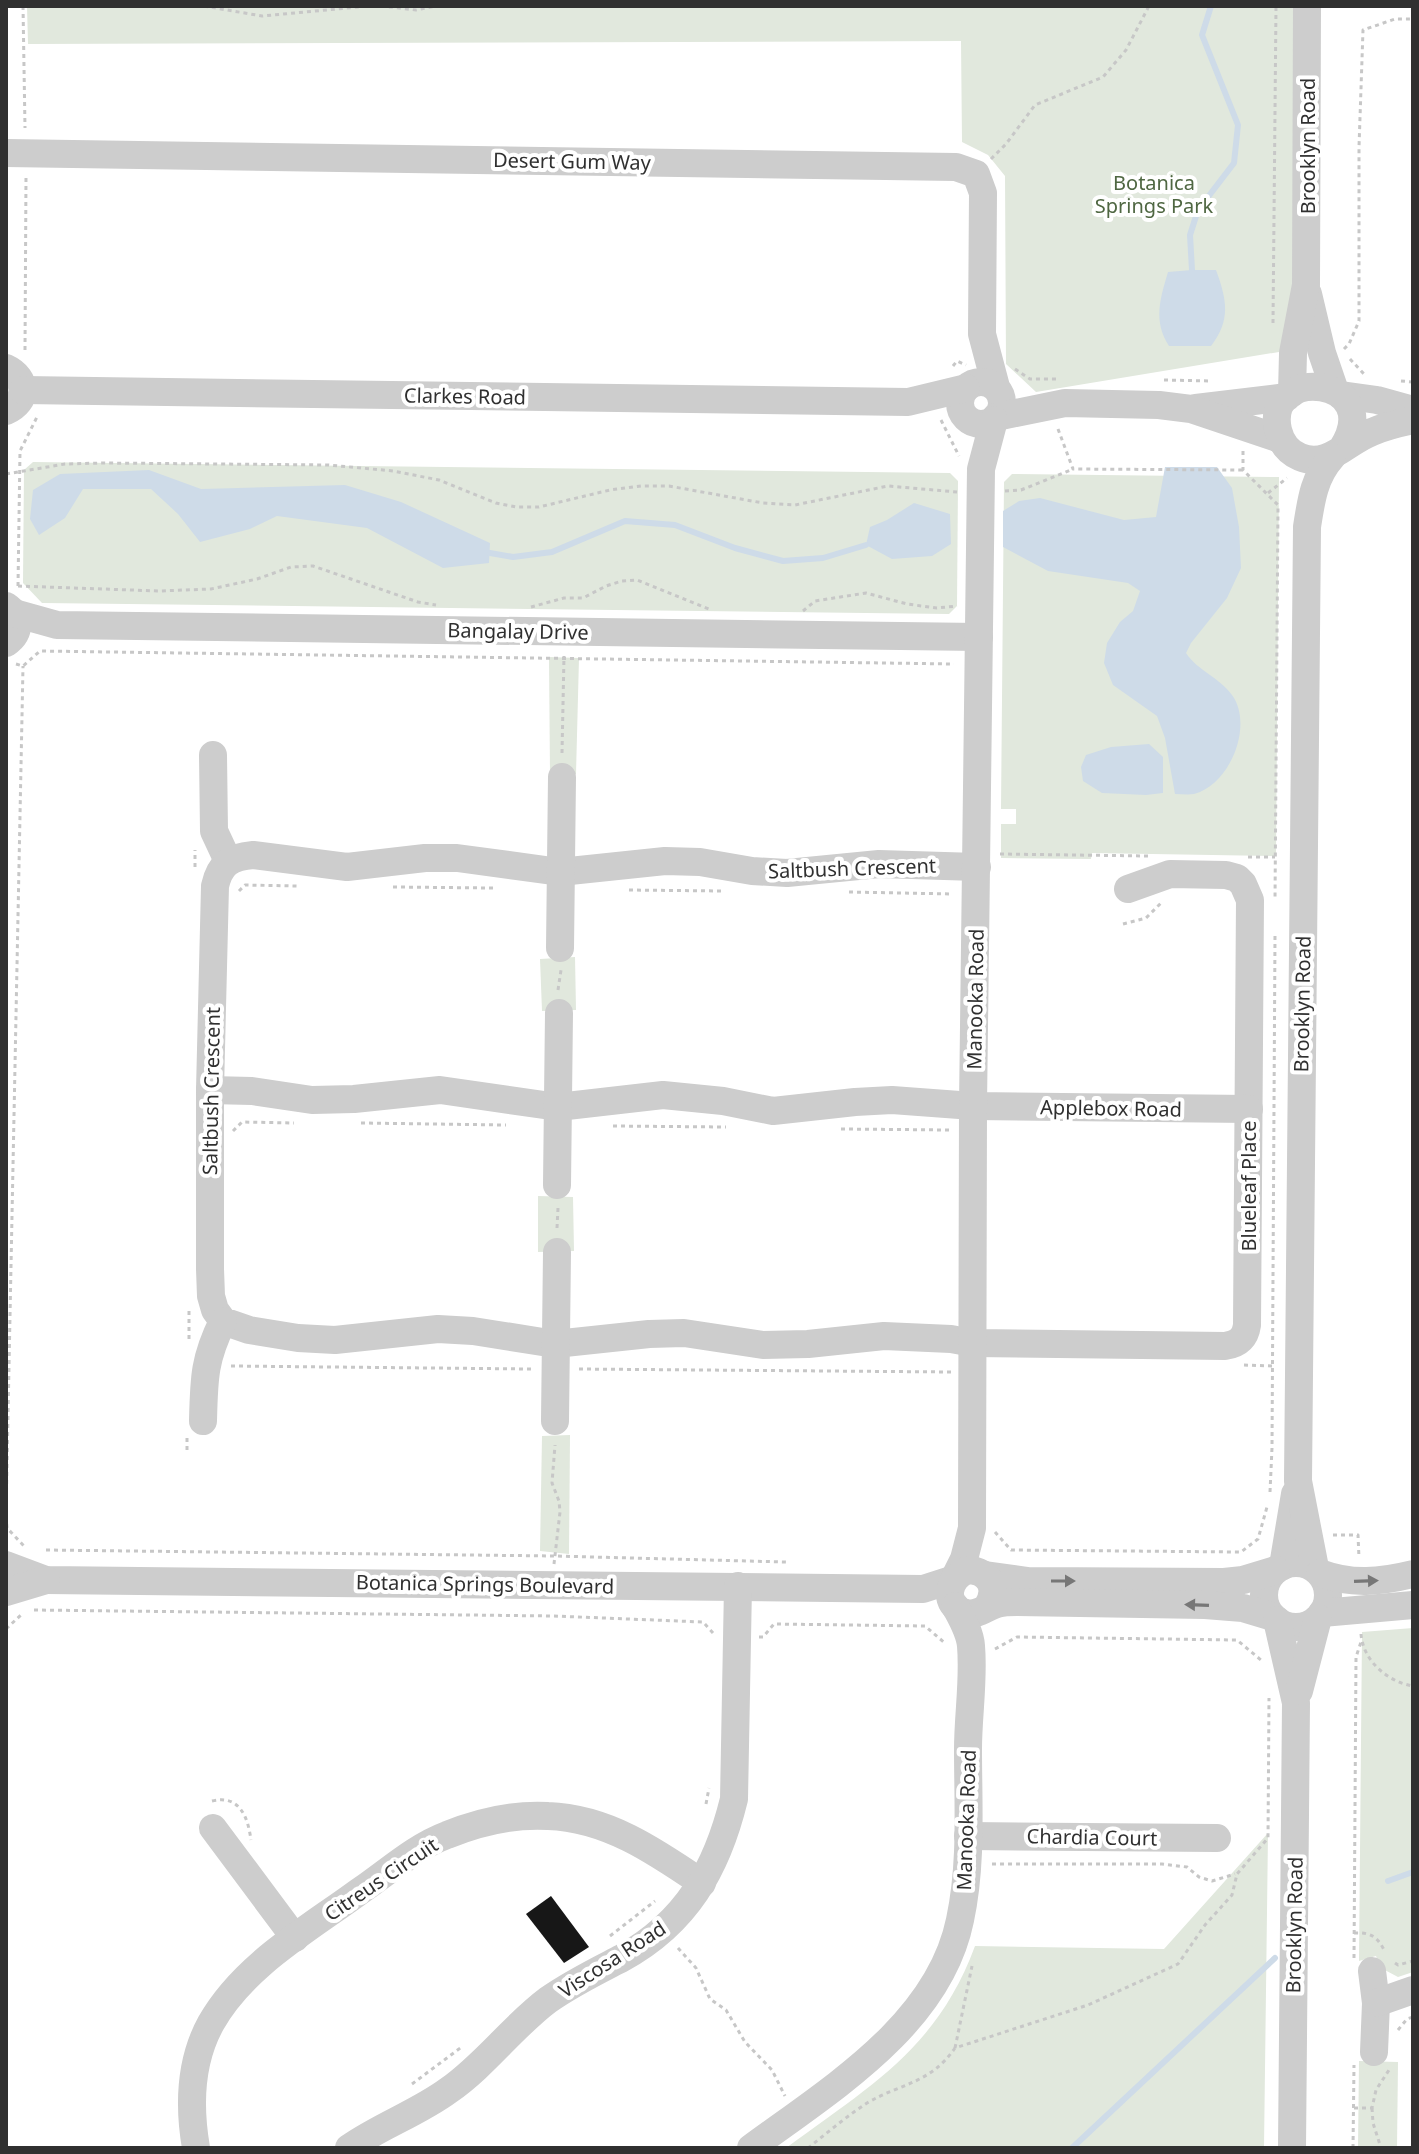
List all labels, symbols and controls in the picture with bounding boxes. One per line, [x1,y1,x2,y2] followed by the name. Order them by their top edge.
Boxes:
[1294,78,1321,214] street label: Brooklyn Road
[493,146,652,176] street label: Desert Gum Way
[1095,169,1214,219] park label: Botanica Springs Park
[404,381,526,411] street label: Clarkes Road
[447,616,589,646] street label: Bangalay Drive
[767,852,937,884] street label: Saltbush Crescent
[960,928,990,1070] street label: Manooka Road
[1287,935,1317,1073] street label: Brooklyn Road
[196,1007,226,1175] street label: Saltbush Crescent
[1040,1093,1182,1123] street label: Applebox Road
[1235,1121,1262,1251] street label: Blueleaf Place
[356,1568,614,1600] street label: Botanica Springs Boulevard
[1354,1574,1379,1587] one-way arrow
[1051,1575,1076,1587] one-way arrow
[1184,1598,1209,1611] one-way arrow
[950,1749,982,1891] street label: Manooka Road
[1027,1822,1157,1852] street label: Chardia Court
[319,1831,443,1927] street label: Citreus Circuit
[1279,1856,1309,1994] street label: Brooklyn Road
[553,1914,671,2004] street label: Viscosa Road

